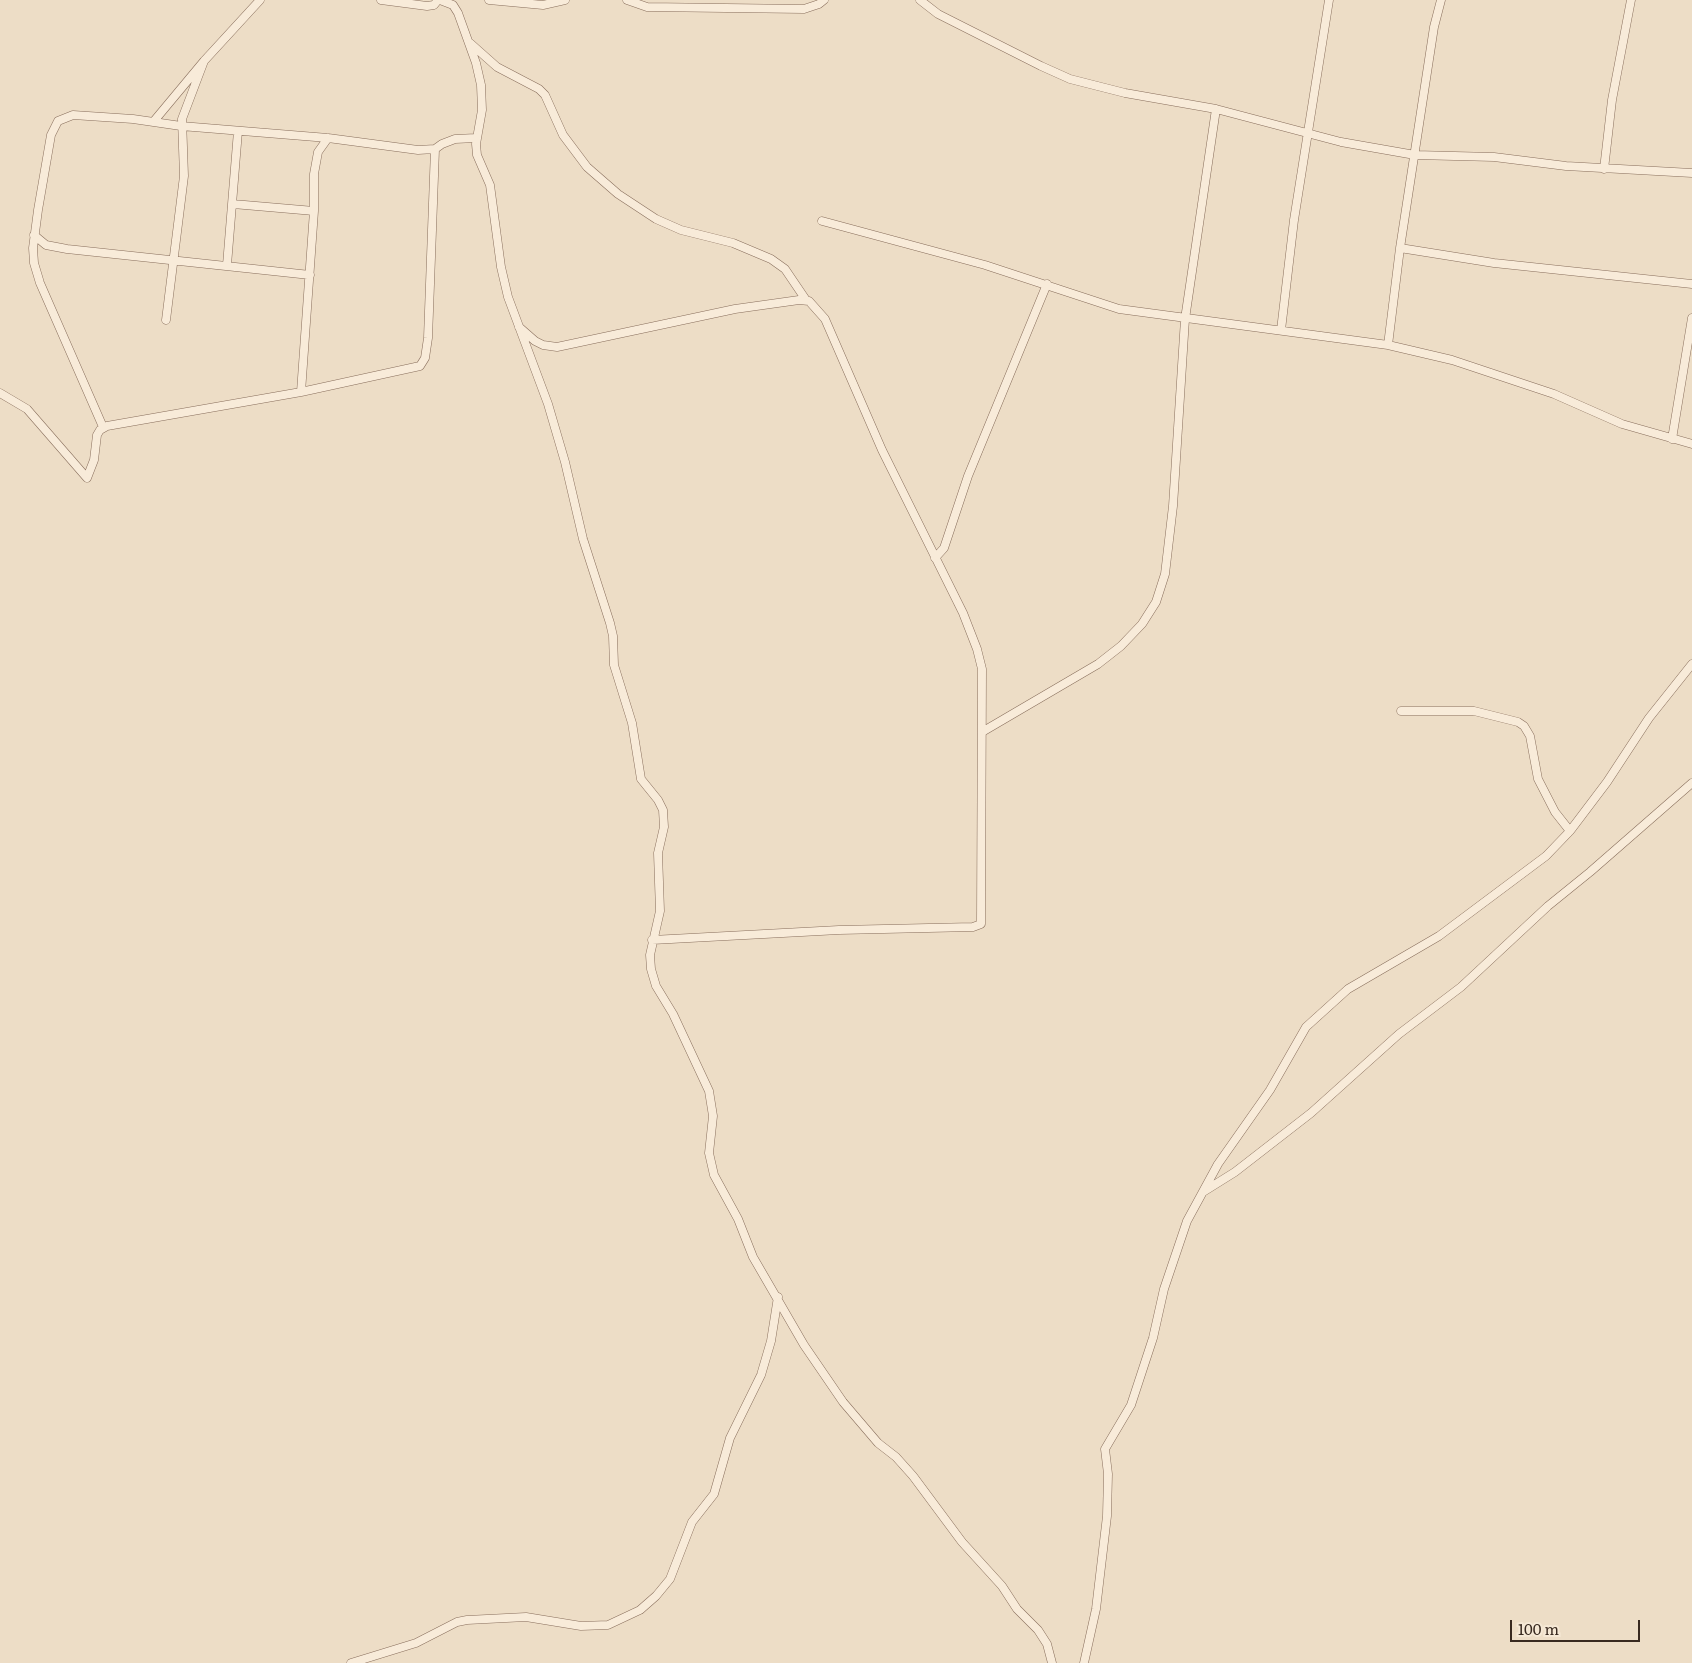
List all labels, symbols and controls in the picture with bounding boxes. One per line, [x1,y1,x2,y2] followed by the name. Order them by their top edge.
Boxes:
[1512,1610,1642,1642] scale bar
[1518,1617,1559,1640] text: 100 m

